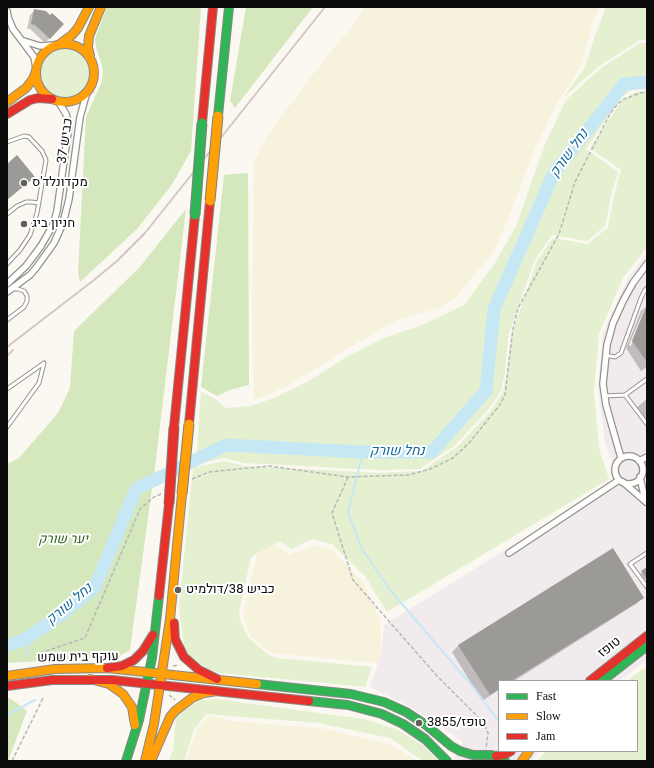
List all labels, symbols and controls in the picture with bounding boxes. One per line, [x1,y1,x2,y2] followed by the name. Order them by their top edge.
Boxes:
[55,117,77,165] street label: כביש 37
[547,127,593,181] water label: נחל שורק
[32,175,88,191] place label: מקדונלד'ס
[19,178,29,188] marker: מקדונלד'ס
[32,216,75,232] place label: חניון ביג
[19,219,29,229] marker: חניון ביג
[369,444,425,460] water label: נחל שורק
[38,532,88,548] park label: יער שורק
[44,581,96,629] water label: נחל שורק
[186,582,275,598] place label: כביש 38/דולמיט
[173,585,183,595] marker: כביש 38/דולמיט
[596,634,624,662] street label: טופז
[37,649,119,667] street label: עוקף בית שמש
[498,680,638,752] legend
[536,689,556,703] text: Fast
[536,709,561,723] text: Slow
[427,715,486,731] place label: 3855/טופז
[414,718,424,728] marker: 3855/טופז
[536,729,555,743] text: Jam

